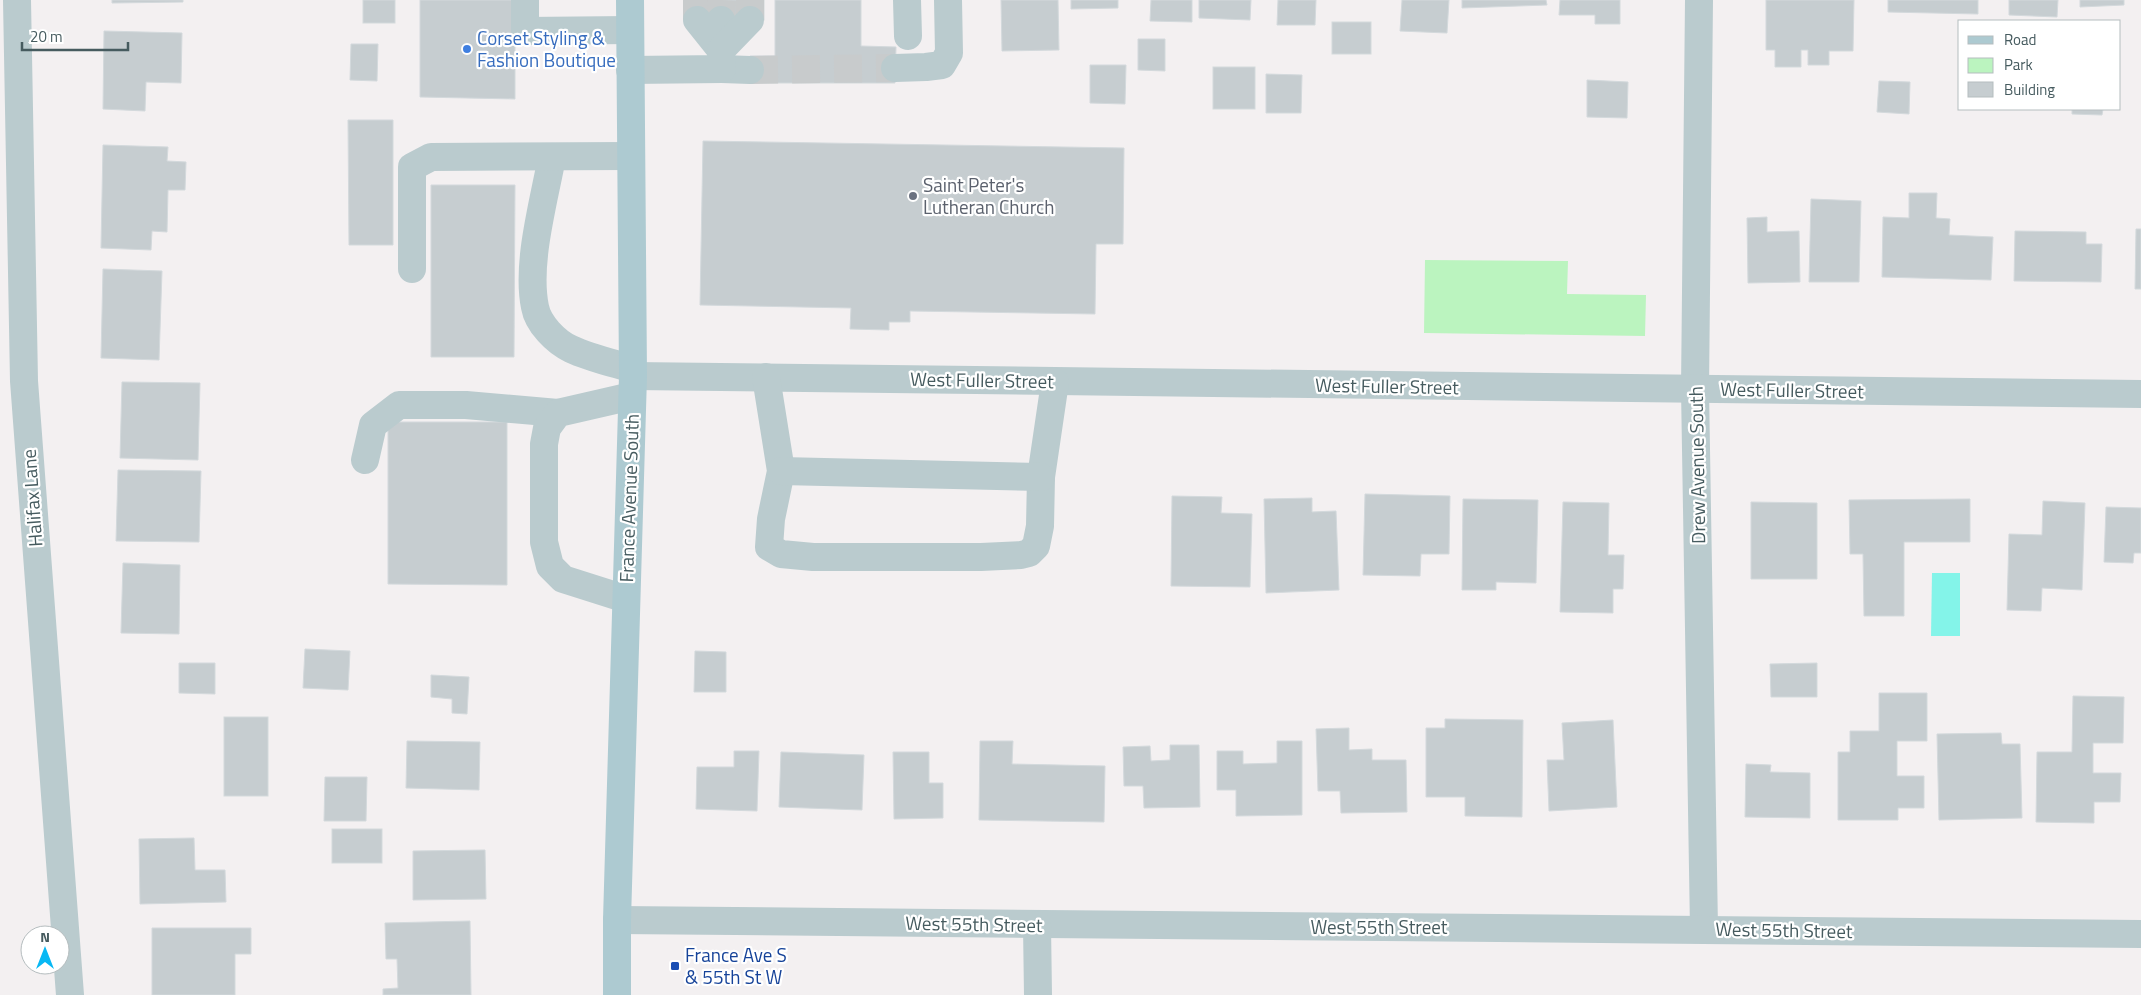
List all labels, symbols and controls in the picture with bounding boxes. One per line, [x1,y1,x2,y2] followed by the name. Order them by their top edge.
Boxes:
[22,20,129,52] scale bar
[1958,20,2121,110] legend
[477,23,616,74] place label: Corset Styling & Fashion Boutique
[30,25,63,48] text: 20 m
[2004,28,2036,51] text: Road
[461,43,473,55] marker: Corset Styling & Fashion Boutique
[2004,53,2033,76] text: Park
[2004,78,2055,101] text: Building
[923,170,1055,221] place label: Saint Peter's Lutheran Church
[907,190,919,202] marker: Saint Peter's Lutheran Church
[910,364,1054,395] street label: West Fuller Street
[1315,370,1459,401] street label: West Fuller Street
[1720,374,1864,405] street label: West Fuller Street
[1681,386,1712,544] street label: Drew Avenue South
[611,413,646,583] street label: France Avenue South
[14,448,49,548] street label: Halifax Lane
[905,908,1043,939] street label: West 55th Street
[1310,912,1448,941] street label: West 55th Street
[1715,914,1853,945] street label: West 55th Street
[20,925,70,975] north arrow
[40,926,50,947] text: N
[685,940,787,991] place label: France Ave S & 55th St W
[669,960,681,972] marker: France Ave S & 55th St W

